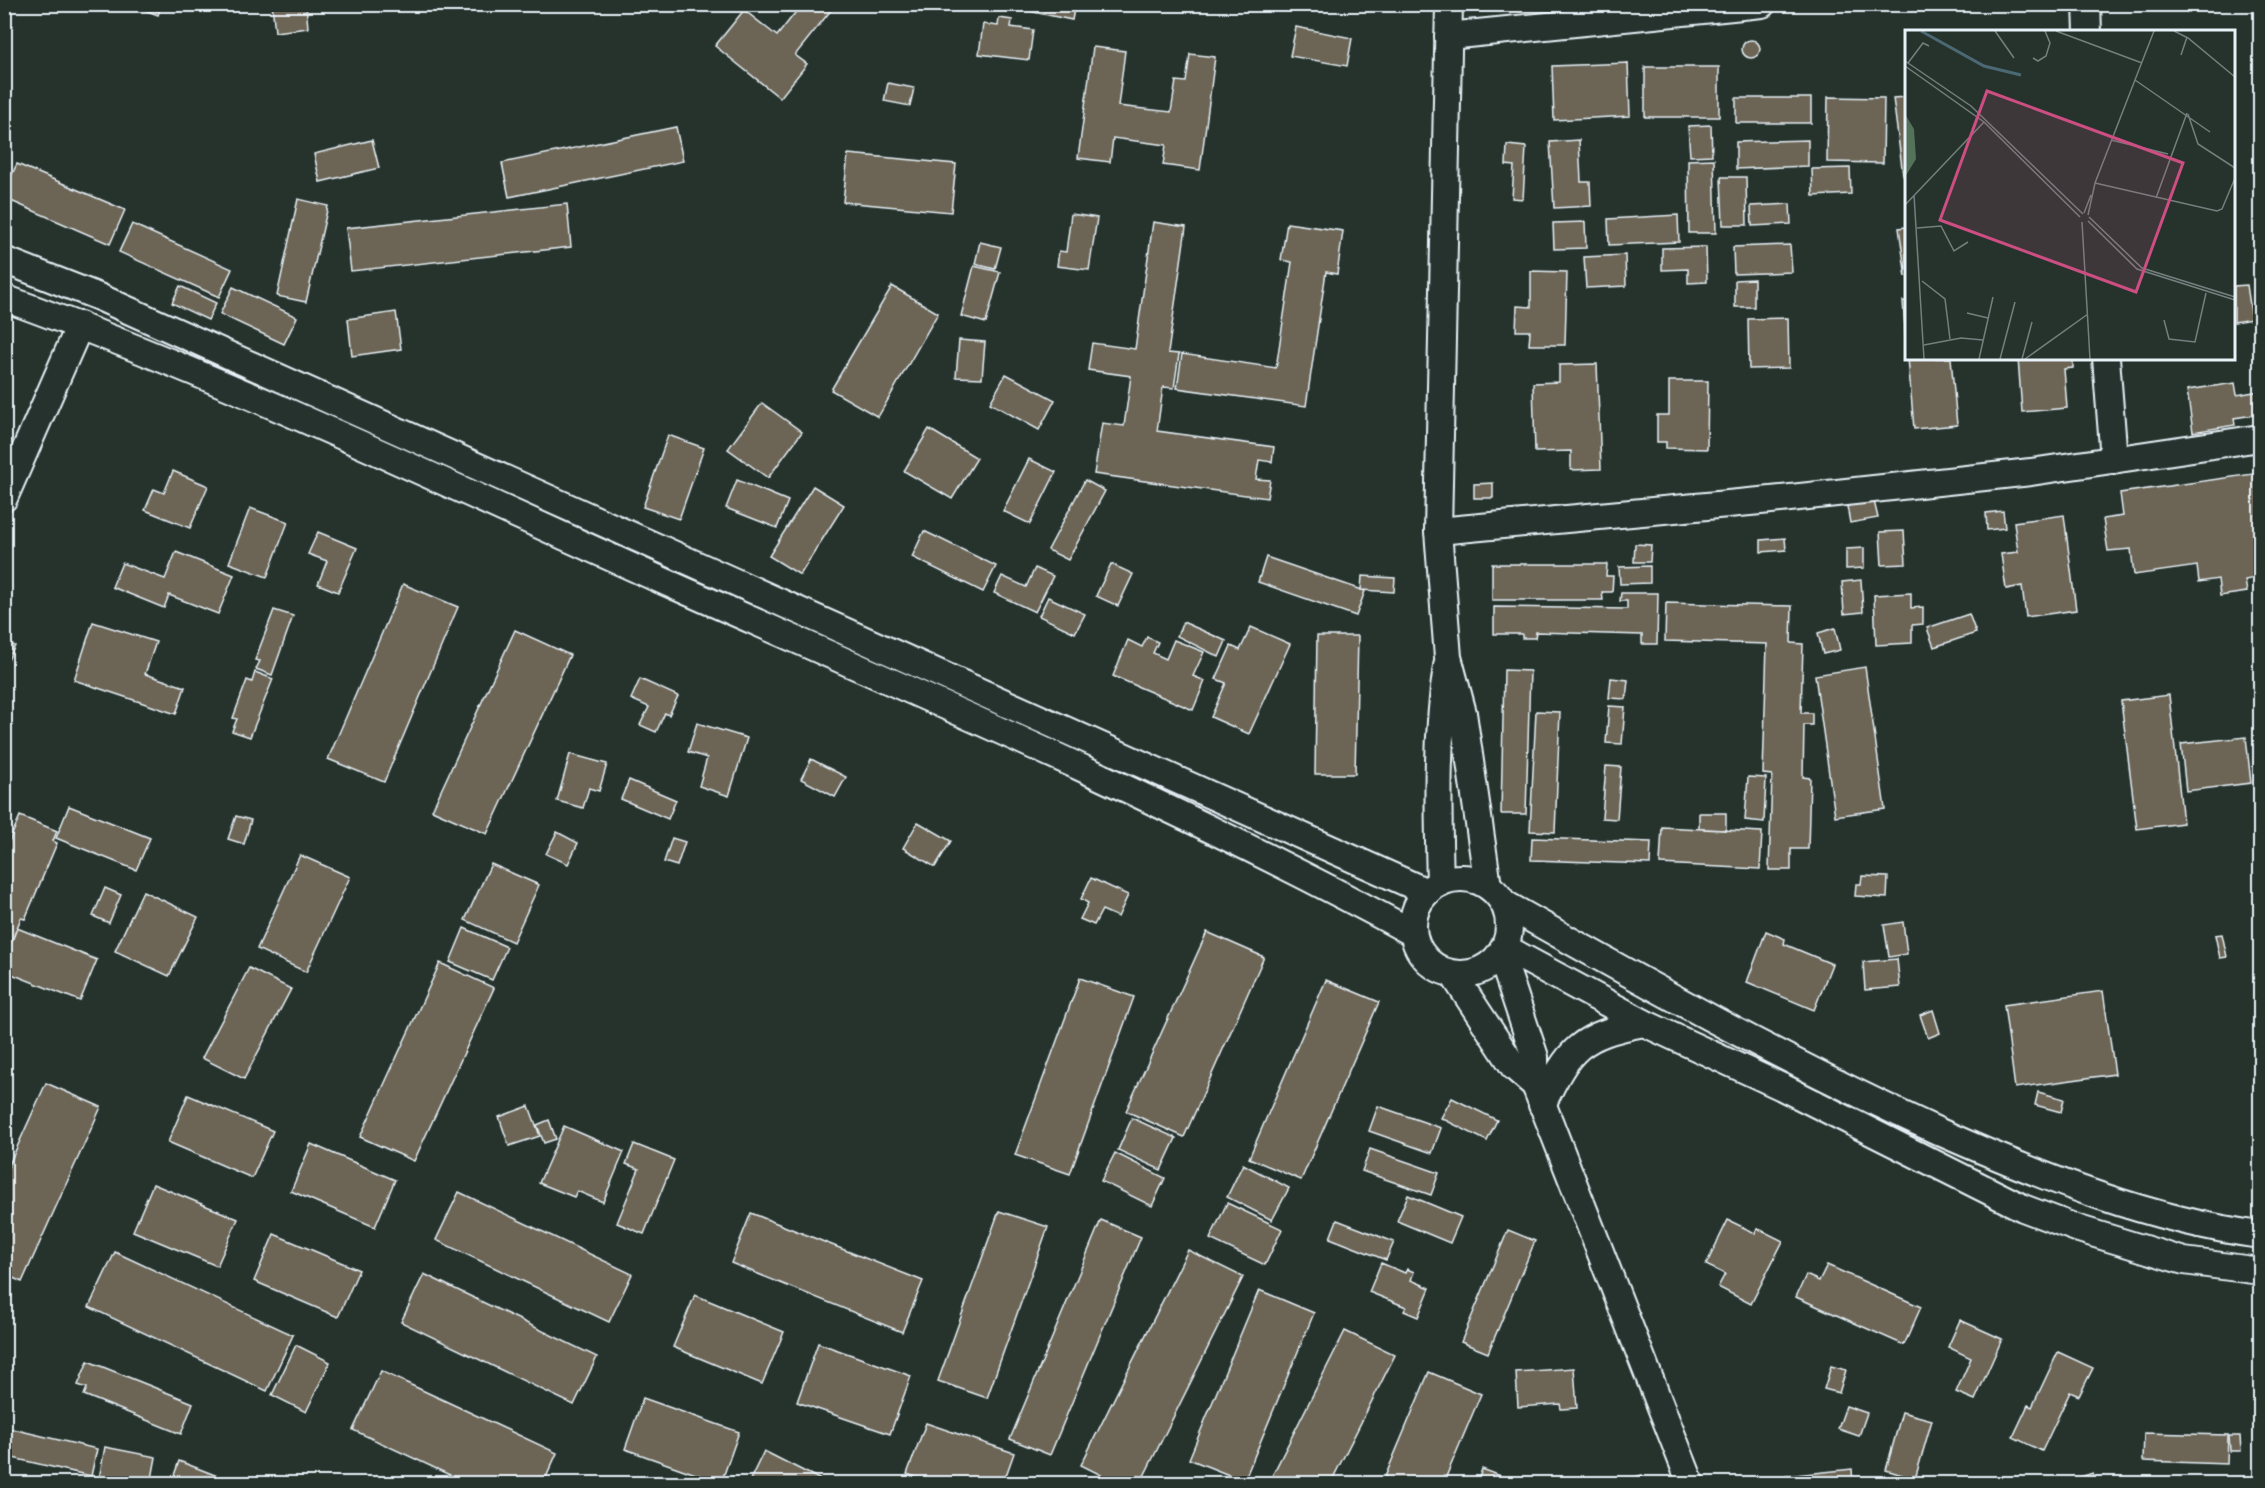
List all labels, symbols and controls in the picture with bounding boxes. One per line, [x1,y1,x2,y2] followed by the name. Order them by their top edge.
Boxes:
[1905,30,2235,360] inset map

